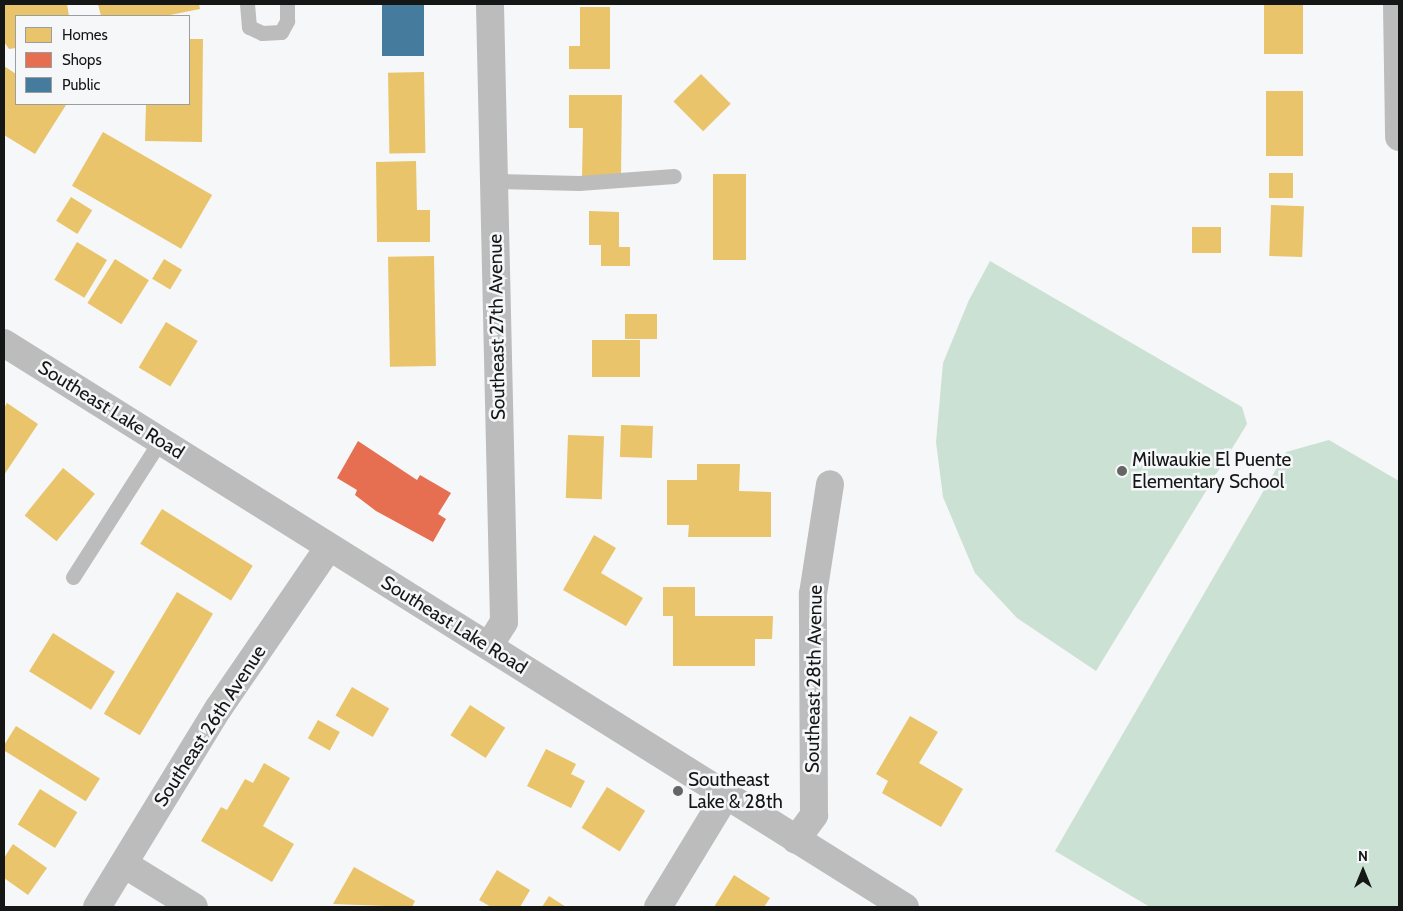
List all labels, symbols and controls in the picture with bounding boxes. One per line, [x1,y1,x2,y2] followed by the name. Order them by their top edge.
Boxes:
[15,15,190,105] legend
[62,26,108,44] text: Homes
[62,51,102,69] text: Shops
[62,76,100,94] text: Public
[484,234,510,420] street label: Southeast 27th Avenue
[34,356,188,464] street label: Southeast Lake Road
[1132,449,1291,493] place label: Milwaukie El Puente Elementary School
[1116,465,1128,477] marker: Milwaukie El Puente Elementary School
[377,571,531,679] street label: Southeast Lake Road
[801,585,827,773] street label: Southeast 28th Avenue
[149,641,271,811] street label: Southeast 26th Avenue
[688,769,783,813] place label: Southeast Lake & 28th
[672,785,684,797] marker: Southeast Lake & 28th
[1338,846,1388,896] north arrow
[1358,847,1368,865] text: N

